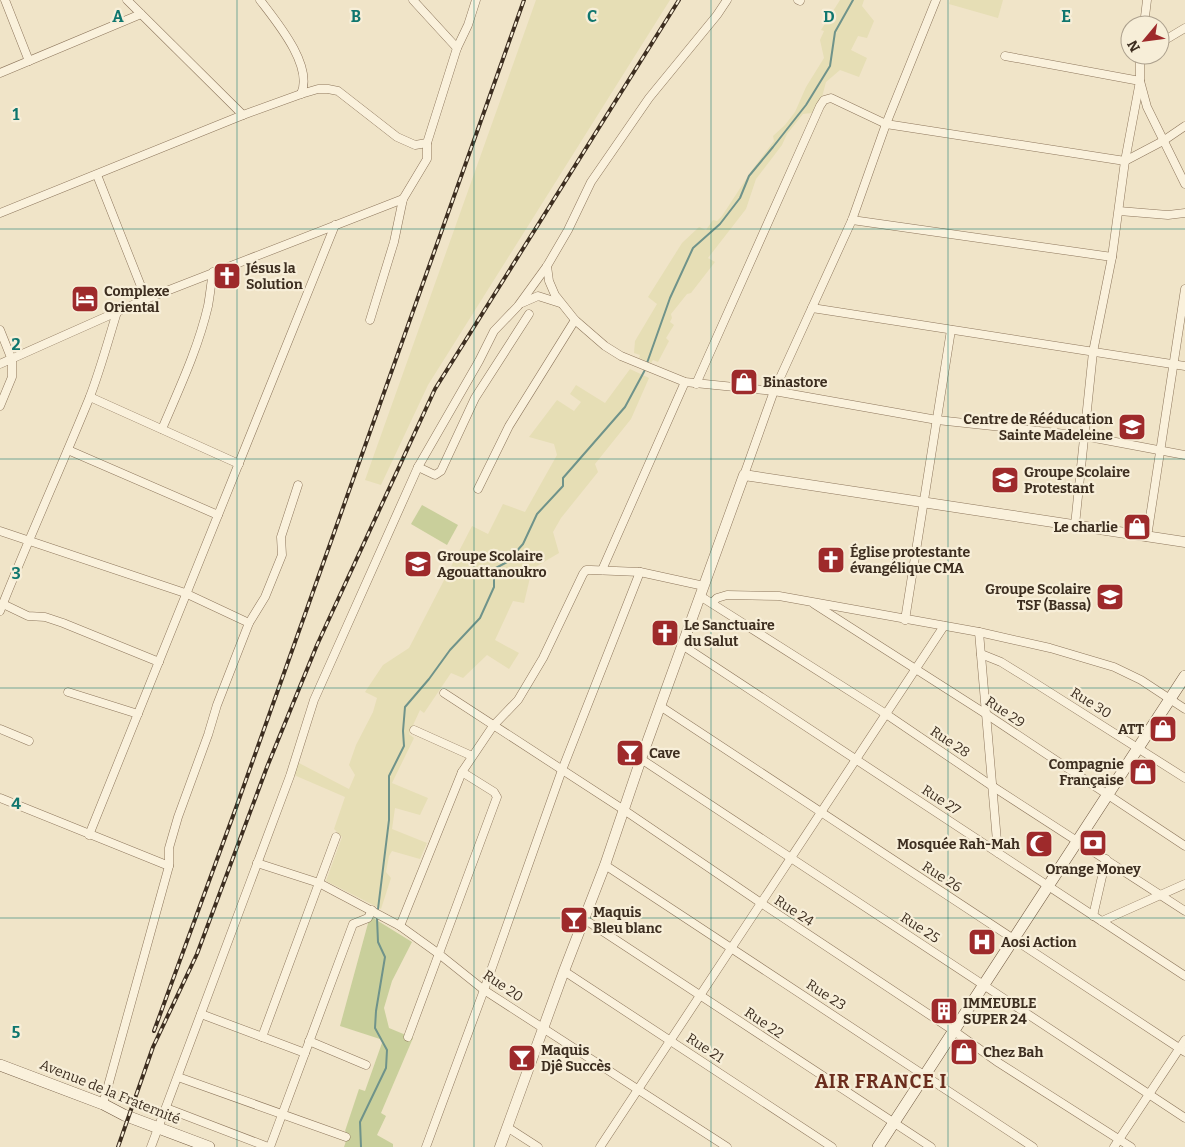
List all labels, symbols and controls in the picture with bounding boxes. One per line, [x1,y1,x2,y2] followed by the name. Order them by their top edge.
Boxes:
[112,7,124,26] text: A
[351,7,361,26] text: B
[587,7,597,26] text: C
[823,7,835,26] text: D
[1061,7,1071,26] text: E
[1120,15,1170,65] north arrow
[1124,37,1144,55] text: N
[13,105,20,124] text: 1
[245,260,303,293] place label: Jésus la Solution
[212,261,242,291] church icon: Jésus la Solution
[104,283,170,316] place label: Complexe Oriental
[70,284,100,314] hotel icon: Complexe Oriental
[11,335,21,354] text: 2
[729,367,759,397] shop icon: Binastore
[763,374,828,391] place label: Binastore
[963,411,1113,444] place label: Centre de Rééducation Sainte Madeleine
[1117,412,1147,442] school or university icon: Centre de Rééducation Sainte Madeleine
[1024,464,1130,497] place label: Groupe Scolaire Protestant
[990,465,1020,495] school or university icon: Groupe Scolaire Protestant
[1122,512,1152,542] shop icon: Le charlie
[1053,519,1118,536] place label: Le charlie
[850,543,971,577] place label: Église protestante évangélique CMA
[816,545,846,575] church icon: Église protestante évangélique CMA
[437,548,547,581] place label: Groupe Scolaire Agouattanoukro
[403,549,433,579] school or university icon: Groupe Scolaire Agouattanoukro
[11,564,21,583] text: 3
[985,581,1091,614] place label: Groupe Scolaire TSF (Bassa)
[1095,582,1125,612] school or university icon: Groupe Scolaire TSF (Bassa)
[684,617,775,650] place label: Le Sanctuaire du Salut
[650,618,680,648] church icon: Le Sanctuaire du Salut
[1067,684,1115,722] street label: Rue 30
[982,693,1028,731] street label: Rue 29
[1148,714,1178,744] shop icon: ATT
[1118,721,1144,738] place label: ATT
[927,723,973,761] street label: Rue 28
[615,738,645,768] bar icon: Cave
[649,745,681,762] place label: Cave
[1049,756,1124,789] place label: Compagnie Française
[1128,757,1158,787] shop icon: Compagnie Française
[918,781,964,819] street label: Rue 27
[11,794,21,813] text: 4
[1078,828,1108,858] bank icon: Orange Money
[1024,829,1054,859] mosque icon: Mosquée Rah-Mah
[897,836,1020,853] place label: Mosquée Rah-Mah
[919,858,965,896] street label: Rue 26
[1045,861,1141,878] place label: Orange Money
[771,892,817,930] street label: Rue 24
[593,904,662,937] place label: Maquis Bleu blanc
[559,905,589,935] bar icon: Maquis Bleu blanc
[897,909,943,947] street label: Rue 25
[967,927,997,957] hospital icon: Aosi Action
[1001,934,1077,951] place label: Aosi Action
[480,966,526,1006] street label: Rue 20
[803,976,849,1014] street label: Rue 23
[963,995,1036,1028] place label: IMMEUBLE SUPER 24
[929,996,959,1026] building icon: IMMEUBLE SUPER 24
[741,1004,787,1042] street label: Rue 22
[12,1023,21,1042] text: 5
[683,1030,727,1067] street label: Rue 21
[949,1037,979,1067] shop icon: Chez Bah
[541,1042,611,1075] place label: Maquis Djê Succès
[507,1043,537,1073] bar icon: Maquis Djê Succès
[983,1044,1043,1061] place label: Chez Bah
[37,1056,183,1128] street label: Avenue de la Fraternité
[815,1070,947,1093] district label: AIR FRANCE I

